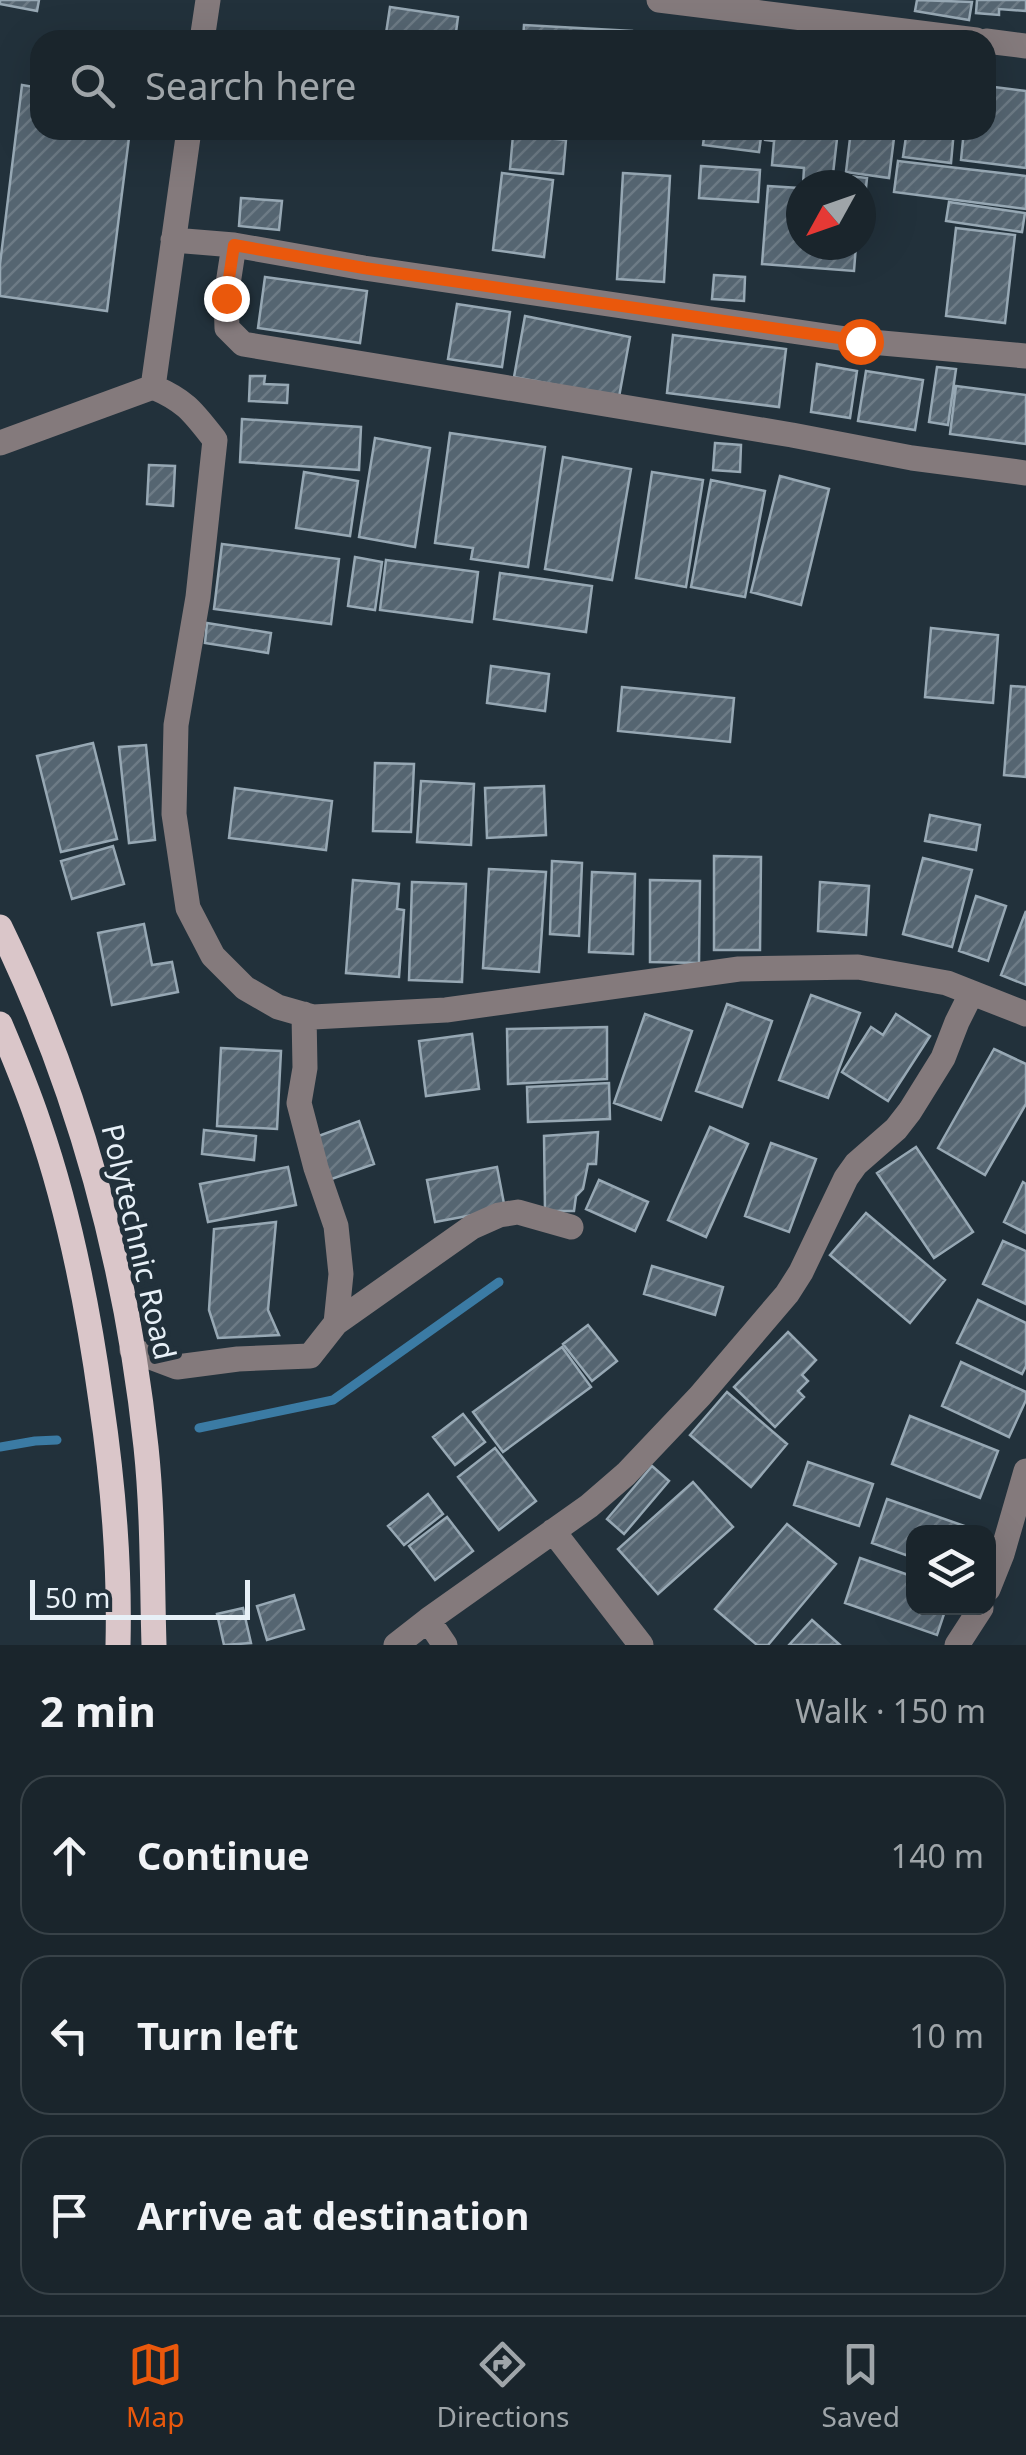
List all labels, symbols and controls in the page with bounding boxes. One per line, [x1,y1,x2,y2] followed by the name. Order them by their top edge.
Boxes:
[30,30,996,140] search box
[65,58,120,113] icon: search
[145,59,356,111] text: Search here
[786,170,876,260] north arrow
[204,276,250,322] route end
[838,319,884,365] route start
[92,1120,186,1363] street label: Polytechnic Road
[906,1525,996,1615] map controls
[906,1525,996,1615] button: layers
[30,1575,250,1620] scale bar
[45,1578,111,1616] text: 50 m
[40,1682,156,1739] text: 2 min
[795,1689,986,1732] text: Walk · 150 m
[42,1828,97,1883] icon: ahead
[137,1829,310,1881] text: Continue
[891,1834,984,1877] text: 140 m
[42,2008,97,2063] icon: left
[137,2009,299,2061] text: Turn left
[909,2014,984,2057] text: 10 m
[42,2188,97,2243] icon: arrive
[137,2189,529,2241] text: Arrive at destination
[126,2337,184,2435] tab: Map
[437,2337,569,2435] tab: Directions
[822,2337,900,2435] tab: Saved

